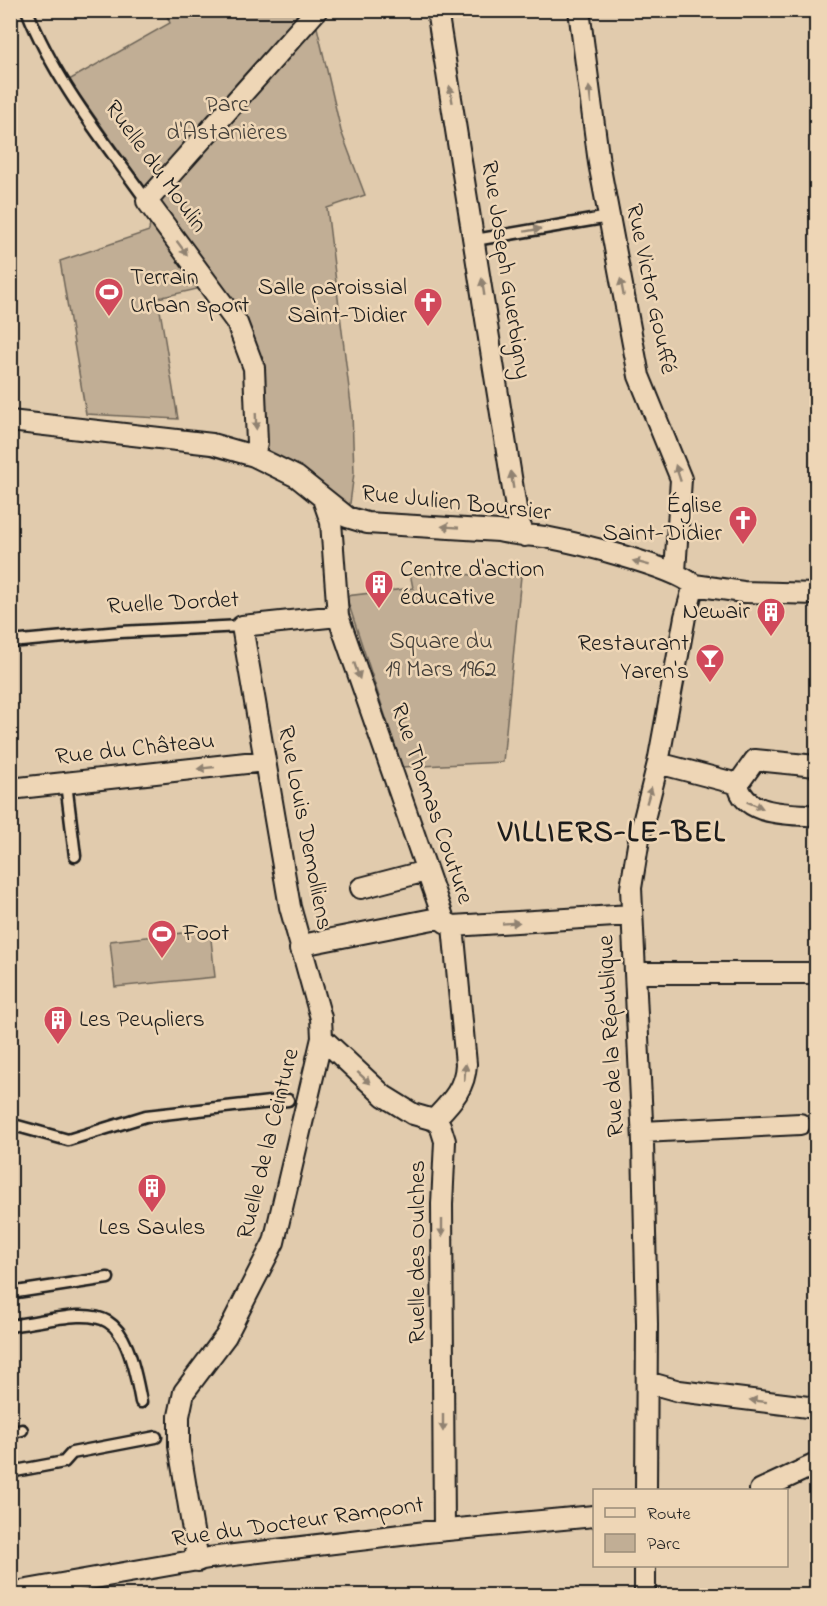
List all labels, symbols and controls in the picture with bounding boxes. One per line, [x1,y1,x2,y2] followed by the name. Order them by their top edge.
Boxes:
[446,85,455,104] one-way arrow
[585,85,595,104] one-way arrow
[166,88,288,151] park label: Parc d'Astanières
[95,93,215,241] street label: Ruelle du Moulin
[469,158,540,382] street label: Rue Joseph Guerbigny
[615,201,685,377] street label: Rue Victor Gouffé
[524,225,543,234] one-way arrow
[175,240,188,256] one-way arrow
[130,261,249,324] place label: Terrain Urban sport
[258,271,408,334] place label: Salle paroissial Saint-Didier
[93,276,125,318] sports icon: Terrain Urban sport
[478,277,487,296] one-way arrow
[617,277,626,296] one-way arrow
[412,286,444,328] church icon: Salle paroissial Saint-Didier
[252,412,261,431] one-way arrow
[673,463,682,481] one-way arrow
[507,470,516,489] one-way arrow
[359,477,553,531] street label: Rue Julien Boursier
[602,489,723,552] place label: Église Saint-Didier
[727,504,759,546] church icon: Église Saint-Didier
[441,522,460,532] one-way arrow
[400,553,544,616] place label: Centre d'action éducative
[632,558,650,567] one-way arrow
[363,568,395,610] building icon: Centre d'action éducative
[106,583,240,625] street label: Ruelle Dordet
[683,595,751,630] place label: Newair
[755,596,787,638] building icon: Newair
[385,625,497,688] park label: Square du 19 Mars 1962
[578,627,689,690] place label: Restaurant Yaren's
[694,642,726,684] bar icon: Restaurant Yaren's
[353,662,363,680] one-way arrow
[380,699,482,909] street label: Rue Thomas Couture
[267,723,341,933] street label: Rue Louis Demolliens
[54,724,216,776] street label: Rue du Château
[197,763,216,773] one-way arrow
[645,786,654,804] one-way arrow
[746,800,764,810] one-way arrow
[497,812,726,856] district label: VILLIERS-LE-BEL
[182,917,229,952] place label: Foot
[146,918,178,960] sports icon: Foot
[502,918,521,927] one-way arrow
[589,934,635,1138] street label: Rue de la République
[79,1003,205,1038] place label: Les Peupliers
[42,1004,74,1046] building icon: Les Peupliers
[228,1045,310,1243] street label: Ruelle de la Ceinture
[460,1063,470,1082] one-way arrow
[356,1071,371,1084] one-way arrow
[401,1160,436,1344] street label: Ruelle des Oulches
[136,1172,168,1214] building icon: Les Saules
[99,1211,205,1246] place label: Les Saules
[437,1219,447,1238] one-way arrow
[749,1396,768,1405] one-way arrow
[438,1414,448,1433] one-way arrow
[170,1488,426,1558] street label: Rue du Docteur Rampont
[593,1489,788,1567] legend
[647,1502,692,1528] text: Route
[647,1532,680,1558] text: Parc

